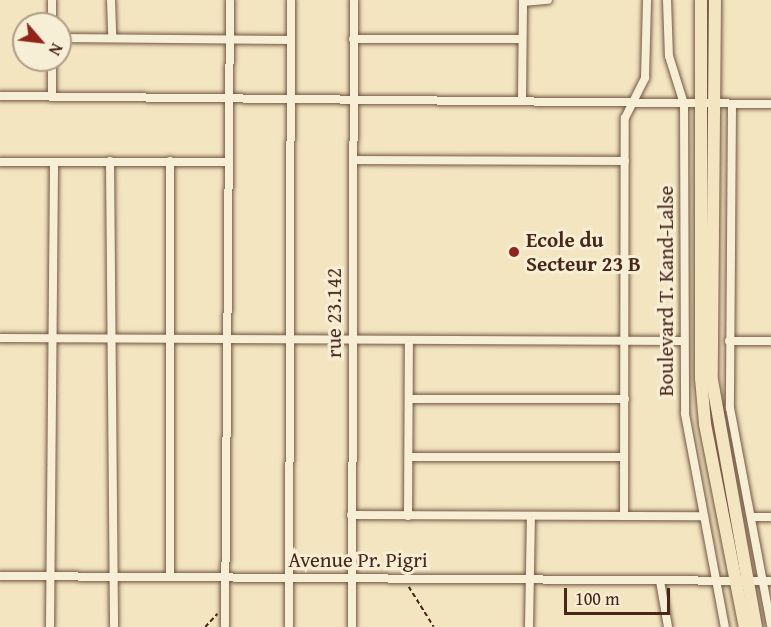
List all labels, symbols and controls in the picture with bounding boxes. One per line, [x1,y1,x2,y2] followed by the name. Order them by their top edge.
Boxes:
[12,12,72,72] north arrow
[43,39,69,60] text: N
[653,186,679,396] street label: Boulevard T. Kand-Lalse
[526,227,641,277] place label: Ecole du Secteur 23 B
[507,245,521,259] marker: Ecole du Secteur 23 B
[321,268,347,358] street label: rue 23.142
[288,547,428,573] street label: Avenue Pr. Pigri
[567,576,674,614] scale bar
[575,585,620,612] text: 100 m

